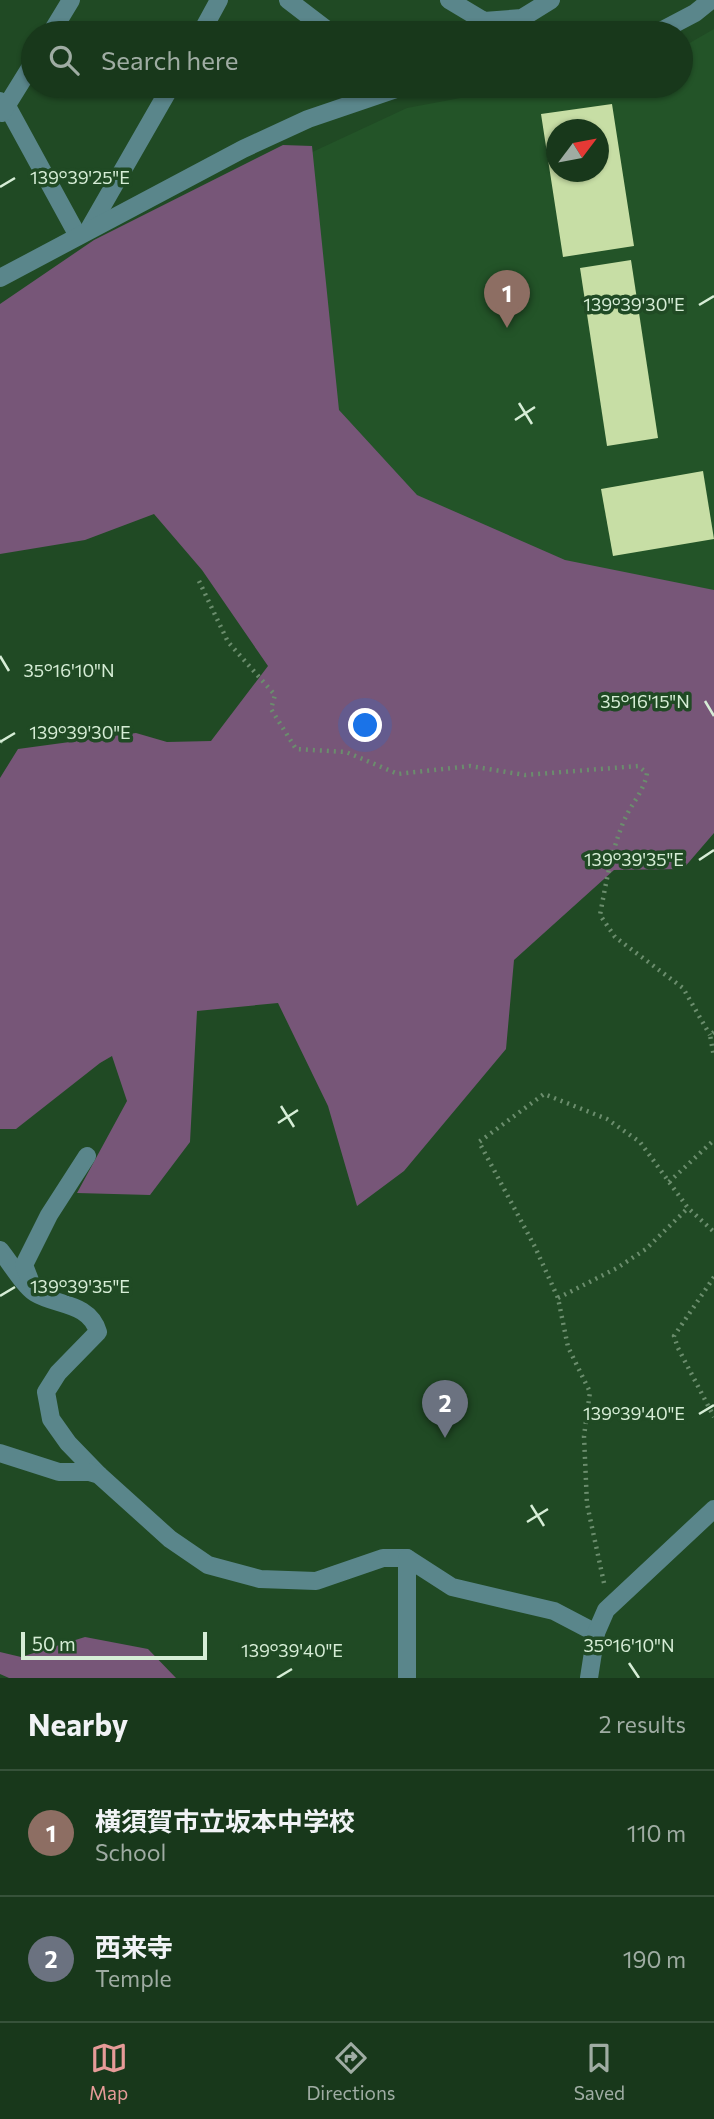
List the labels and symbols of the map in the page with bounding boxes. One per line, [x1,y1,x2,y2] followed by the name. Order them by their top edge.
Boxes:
[546,119,609,182] north arrow
[30,166,130,188] text: 139°39'25"E
[484,270,530,328] pin: 1
[583,293,685,315] text: 139°39'30"E
[23,659,115,681] text: 35°16'10"N
[600,690,690,712] text: 35°16'15"N
[348,708,382,742] your location
[29,721,131,743] text: 139°39'30"E
[584,848,684,870] text: 139°39'35"E
[30,1275,130,1297] text: 139°39'35"E
[422,1380,468,1438] pin: 2
[583,1402,685,1424] text: 139°39'40"E
[21,1629,206,1661] scale bar
[583,1634,675,1656] text: 35°16'10"N
[241,1639,343,1661] text: 139°39'40"E

